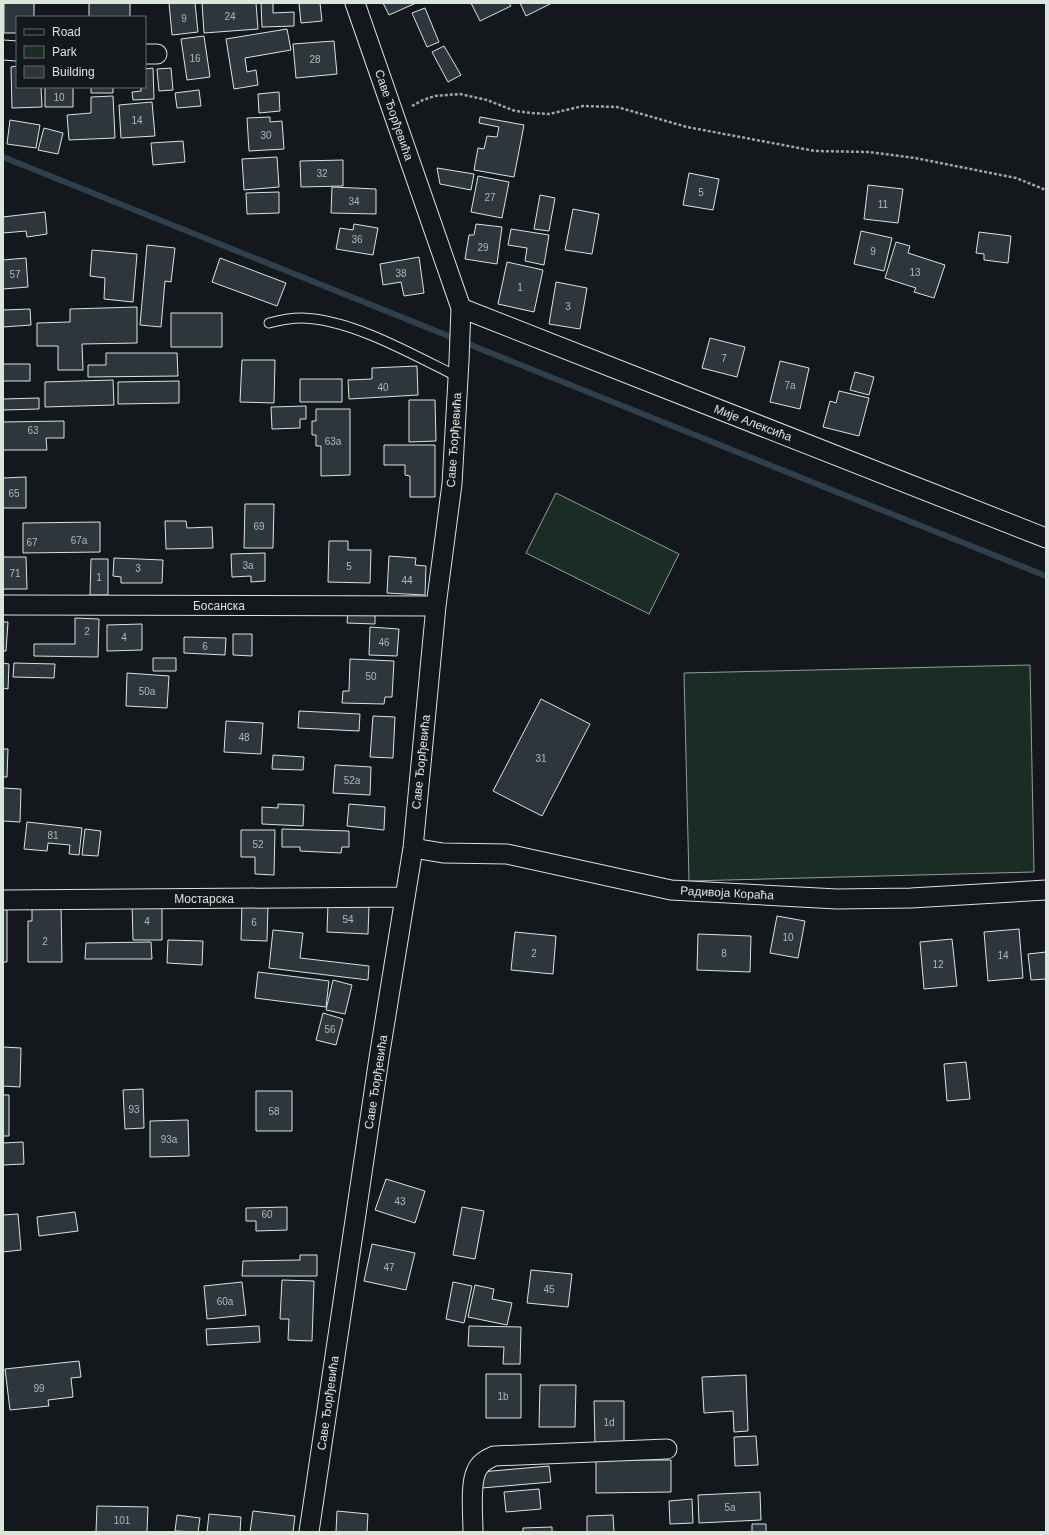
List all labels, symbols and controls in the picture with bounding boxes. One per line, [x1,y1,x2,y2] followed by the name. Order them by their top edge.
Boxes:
[224,11,236,22] house number: 24
[181,13,187,24] house number: 9
[16,16,146,88] legend
[52,25,81,39] text: Road
[52,45,78,59] text: Park
[189,53,201,64] house number: 16
[309,54,321,65] house number: 28
[52,65,95,79] text: Building
[372,68,416,163] street label: Саве Ђорђевића
[53,92,65,103] house number: 10
[131,115,143,126] house number: 14
[260,130,272,141] house number: 30
[316,168,328,179] house number: 32
[698,187,704,198] house number: 5
[484,192,496,203] house number: 27
[348,196,360,207] house number: 34
[878,199,889,210] house number: 11
[351,234,363,245] house number: 36
[477,242,489,253] house number: 29
[870,246,876,257] house number: 9
[909,267,921,278] house number: 13
[395,268,407,279] house number: 38
[9,269,21,280] house number: 57
[517,282,523,293] house number: 1
[565,301,571,312] house number: 3
[721,353,727,364] house number: 7
[784,380,796,391] house number: 7a
[377,382,389,393] house number: 40
[444,392,464,488] street label: Саве Ђорђевића
[712,402,794,444] street label: Мије Алексића
[27,425,39,436] house number: 63
[325,436,342,447] house number: 63a
[8,488,20,499] house number: 65
[253,521,265,532] house number: 69
[71,535,88,546] house number: 67a
[26,537,38,548] house number: 67
[242,560,254,571] house number: 3a
[346,561,352,572] house number: 5
[135,563,141,574] house number: 3
[9,568,21,579] house number: 71
[96,572,102,583] house number: 1
[401,575,413,586] house number: 44
[193,599,245,613] street label: Босанска
[84,626,90,637] house number: 2
[121,632,127,643] house number: 4
[378,637,390,648] house number: 46
[202,641,208,652] house number: 6
[365,671,377,682] house number: 50
[139,686,156,697] house number: 50a
[409,714,433,810] street label: Саве Ђорђевића
[238,732,250,743] house number: 48
[535,753,547,764] house number: 31
[344,775,361,786] house number: 52a
[47,830,59,841] house number: 81
[252,839,264,850] house number: 52
[680,884,775,902] street label: Радивоја Кораћа
[174,892,234,906] street label: Мостарска
[342,914,354,925] house number: 54
[144,916,150,927] house number: 4
[251,917,257,928] house number: 6
[782,932,794,943] house number: 10
[42,936,48,947] house number: 2
[531,948,537,959] house number: 2
[721,948,727,959] house number: 8
[997,950,1009,961] house number: 14
[932,959,944,970] house number: 12
[324,1024,336,1035] house number: 56
[362,1034,390,1130] street label: Саве Ђорђевића
[128,1104,140,1115] house number: 93
[268,1106,280,1117] house number: 58
[161,1134,178,1145] house number: 93a
[394,1196,406,1207] house number: 43
[261,1209,273,1220] house number: 60
[383,1262,395,1273] house number: 47
[543,1284,555,1295] house number: 45
[217,1296,234,1307] house number: 60a
[314,1355,342,1451] street label: Саве Ђорђевића
[33,1383,45,1394] house number: 99
[497,1391,509,1402] house number: 1b
[603,1417,615,1428] house number: 1d
[724,1502,736,1513] house number: 5a
[114,1515,131,1526] house number: 101

